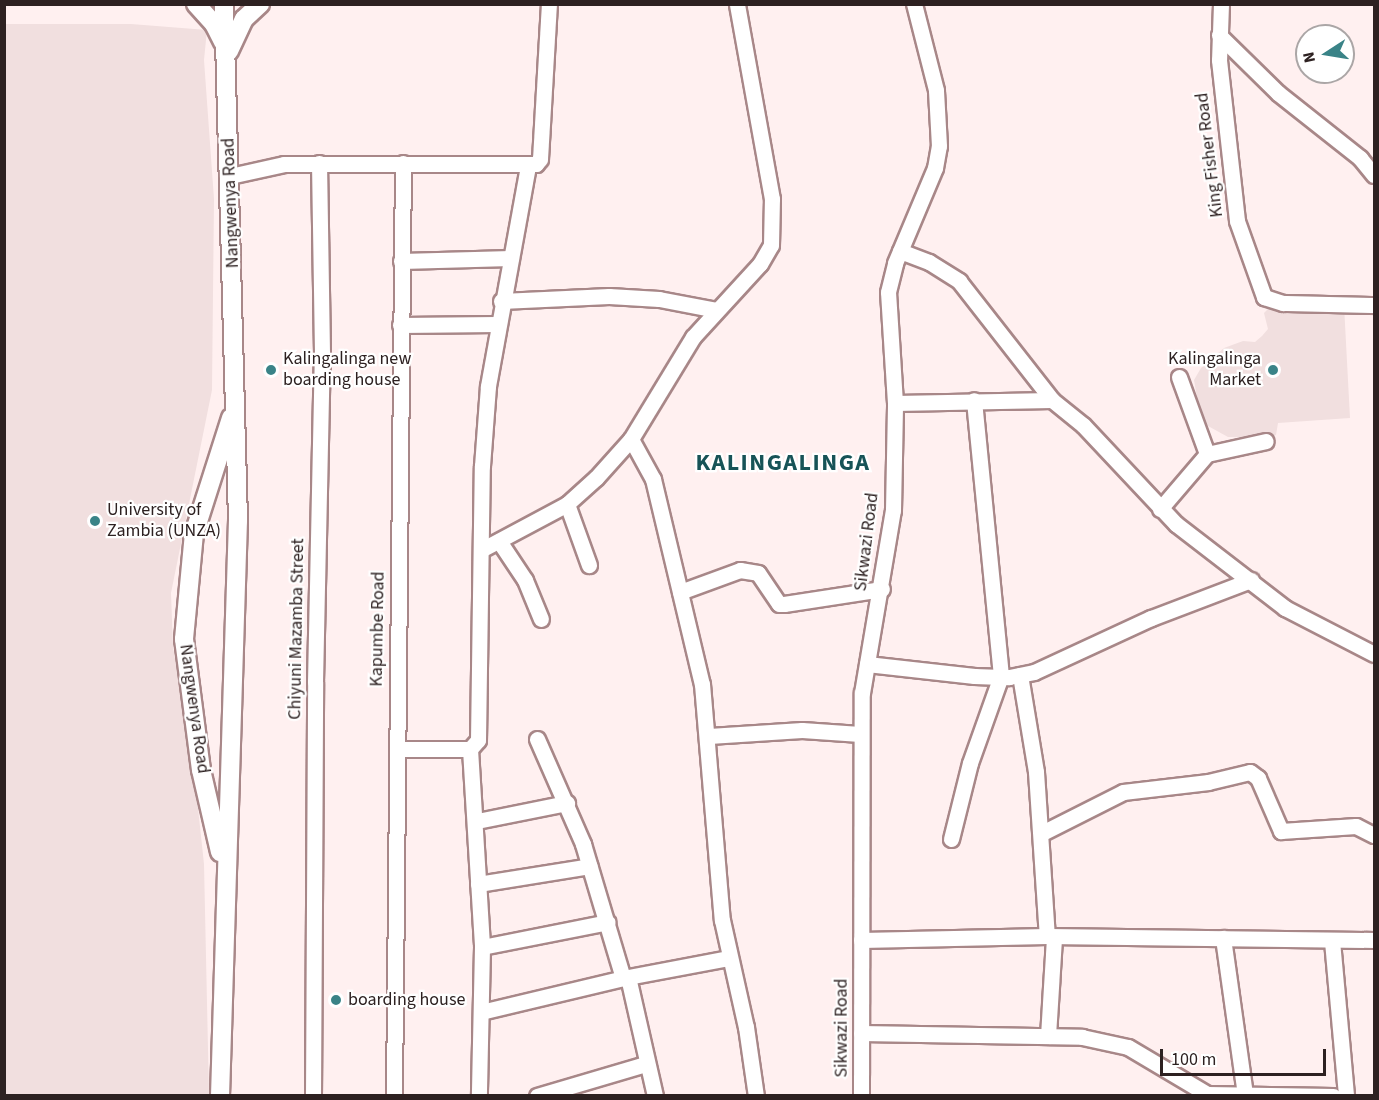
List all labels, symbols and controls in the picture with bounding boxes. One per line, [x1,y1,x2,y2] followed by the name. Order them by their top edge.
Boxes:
[1295,24,1355,84] north arrow
[1297,50,1321,65] text: N
[1192,91,1228,219] street label: King Fisher Road
[218,137,244,269] street label: Nangwenya Road
[283,349,411,392] place label: Kalingalinga new boarding house
[1168,349,1261,392] place label: Kalingalinga Market
[264,363,278,377] marker: Kalingalinga new boarding house
[1266,363,1280,377] marker: Kalingalinga Market
[695,449,871,477] district label: KALINGALINGA
[850,492,884,592] street label: Sikwazi Road
[107,500,221,542] place label: University of Zambia (UNZA)
[88,514,102,528] marker: University of Zambia (UNZA)
[285,538,309,720] street label: Chiyuni Mazamba Street
[366,571,390,687] street label: Kapumbe Road
[174,643,214,775] street label: Nangwenya Road
[831,978,853,1078] street label: Sikwazi Road
[348,989,465,1011] place label: boarding house
[329,993,343,1007] marker: boarding house
[1163,1037,1330,1075] scale bar
[1171,1047,1216,1072] text: 100 m

